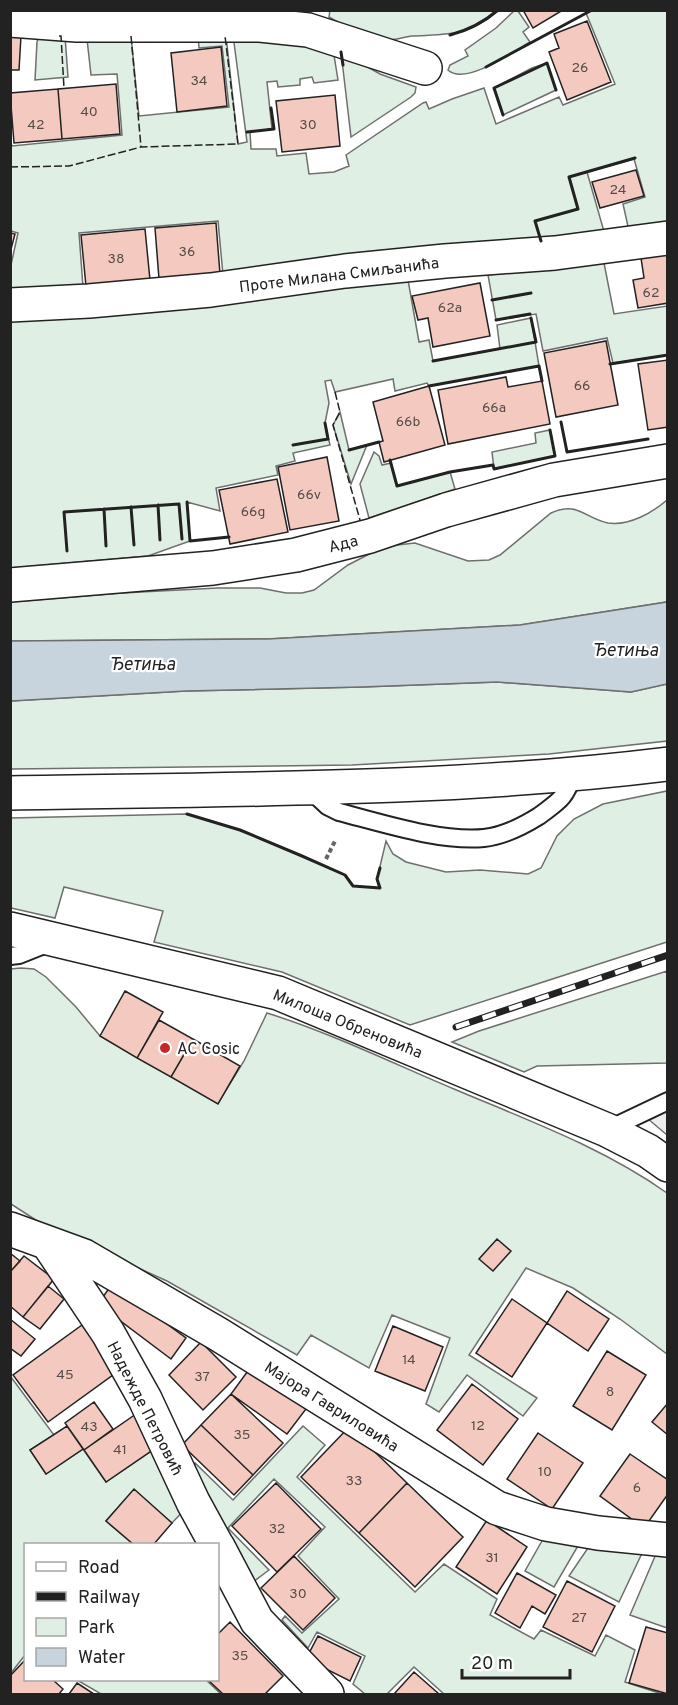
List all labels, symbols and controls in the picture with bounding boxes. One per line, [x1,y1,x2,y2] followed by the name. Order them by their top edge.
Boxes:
[572,60,588,77] house number: 26
[190,73,208,90] house number: 34
[80,104,98,121] house number: 40
[27,117,45,134] house number: 42
[299,117,317,134] house number: 30
[609,182,627,199] house number: 24
[179,244,195,261] house number: 36
[108,251,124,268] house number: 38
[238,254,440,298] street label: Проте Милана Смиљанића
[643,285,659,302] house number: 62
[438,300,462,317] house number: 62a
[574,378,590,395] house number: 66
[482,400,506,417] house number: 66a
[396,414,420,431] house number: 66b
[297,487,321,504] house number: 66v
[241,504,265,521] house number: 66g
[326,532,360,558] street label: Ада
[592,640,659,663] water label: Ђетиња
[109,654,176,677] water label: Ђетиња
[269,986,425,1064] street label: Милоша Обреновића
[177,1040,240,1060] place label: AC Cosic
[158,1041,172,1055] marker: AC Cosic
[102,1338,187,1479] street label: Надежде Петровић
[402,1352,416,1369] house number: 14
[260,1358,402,1457] street label: Мајора Гавриловића
[56,1367,74,1384] house number: 45
[194,1369,210,1386] house number: 37
[606,1384,614,1401] house number: 8
[471,1418,485,1435] house number: 12
[80,1419,98,1436] house number: 43
[233,1427,251,1444] house number: 35
[113,1442,127,1459] house number: 41
[538,1464,552,1481] house number: 10
[346,1473,362,1490] house number: 33
[633,1480,641,1497] house number: 6
[269,1521,285,1538] house number: 32
[24,1543,219,1681] legend
[485,1550,499,1567] house number: 31
[78,1557,120,1580] text: Road
[289,1586,307,1603] house number: 30
[78,1587,140,1610] text: Railway
[571,1610,587,1627] house number: 27
[78,1617,115,1640] text: Park
[462,1642,570,1680] scale bar
[78,1647,125,1670] text: Water
[231,1648,249,1665] house number: 35
[471,1653,513,1676] text: 20 m

